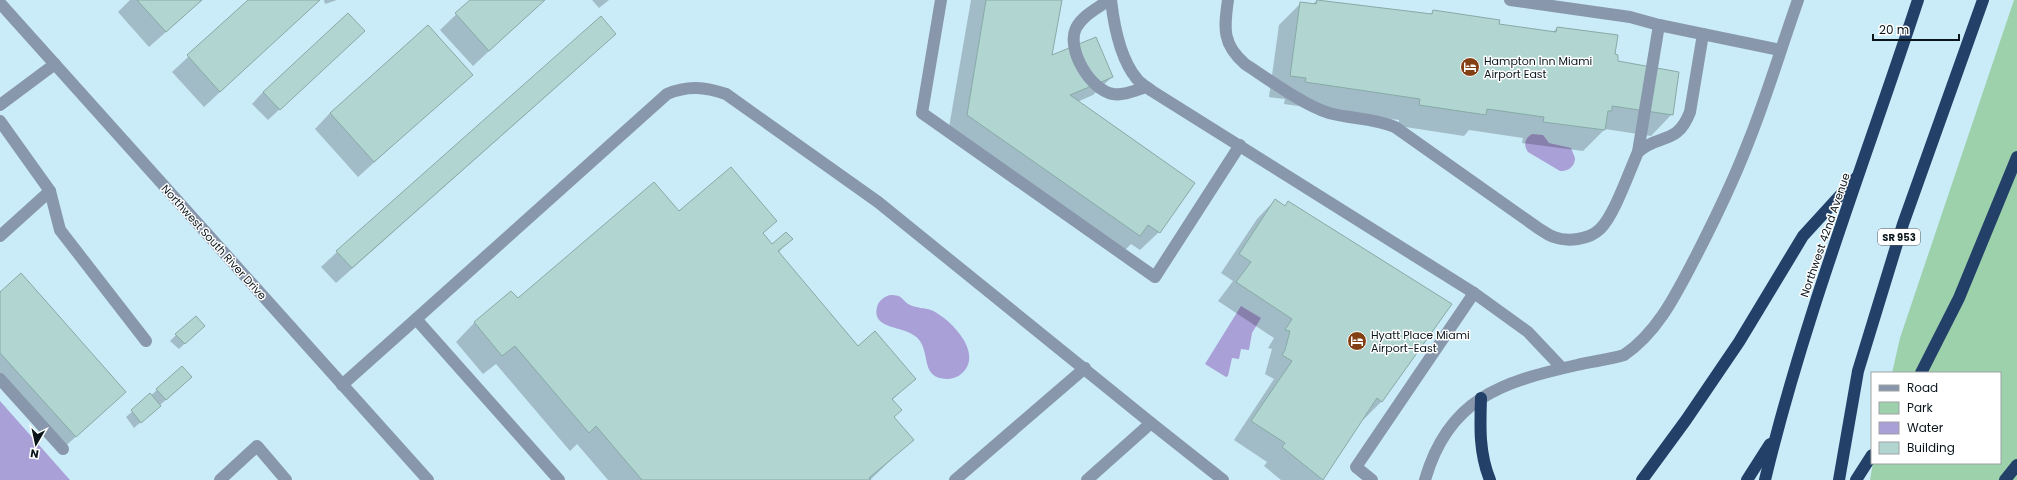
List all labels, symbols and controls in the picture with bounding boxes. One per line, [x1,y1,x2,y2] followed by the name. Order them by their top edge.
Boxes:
[1873,16,1959,42] scale bar
[1879,21,1909,38] text: 20 m
[1484,53,1593,82] place label: Hampton Inn Miami Airport East
[1459,56,1481,78] hotel icon: Hampton Inn Miami Airport East
[1796,171,1854,299] street label: Northwest 42nd Avenue
[158,181,270,303] street label: Northwest South River Drive
[1878,229,1920,245] road number: SR 953
[1371,327,1470,356] place label: Hyatt Place Miami Airport-East
[1346,330,1368,352] hotel icon: Hyatt Place Miami Airport-East
[1871,372,2001,464] legend
[1907,379,1938,396] text: Road
[1907,399,1934,416] text: Park
[1907,419,1944,436] text: Water
[16,424,56,464] north arrow
[1907,439,1955,456] text: Building
[29,445,40,462] text: N

